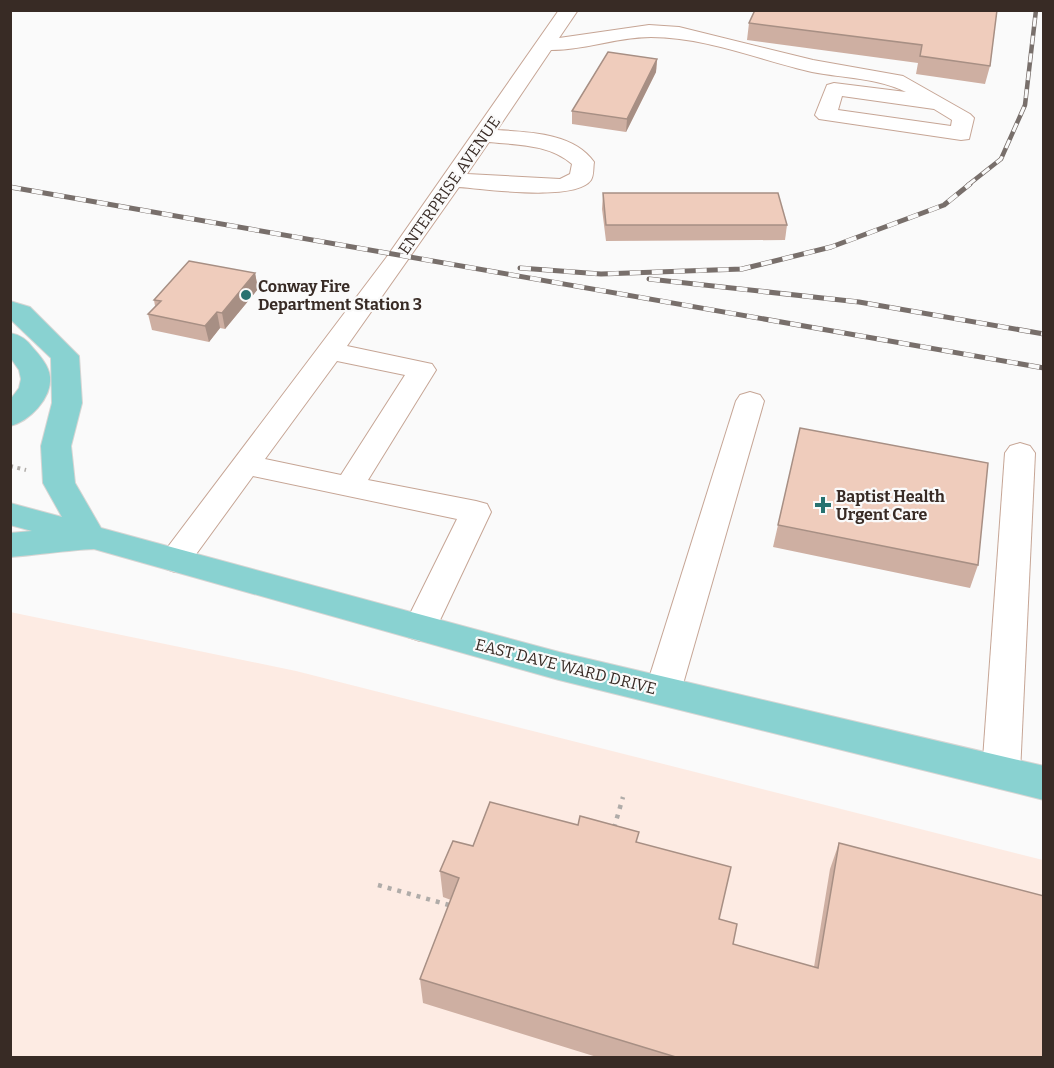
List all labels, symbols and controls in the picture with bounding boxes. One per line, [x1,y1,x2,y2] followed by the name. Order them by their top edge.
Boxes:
[395,113,504,258] street label: ENTERPRISE AVENUE
[258,277,422,314] place label: Conway Fire Department Station 3
[239,288,253,302] marker: Conway Fire Department Station 3
[836,487,945,524] place label: Baptist Health Urgent Care
[814,496,832,514] marker: Baptist Health Urgent Care
[473,635,658,698] street label: EAST DAVE WARD DRIVE

